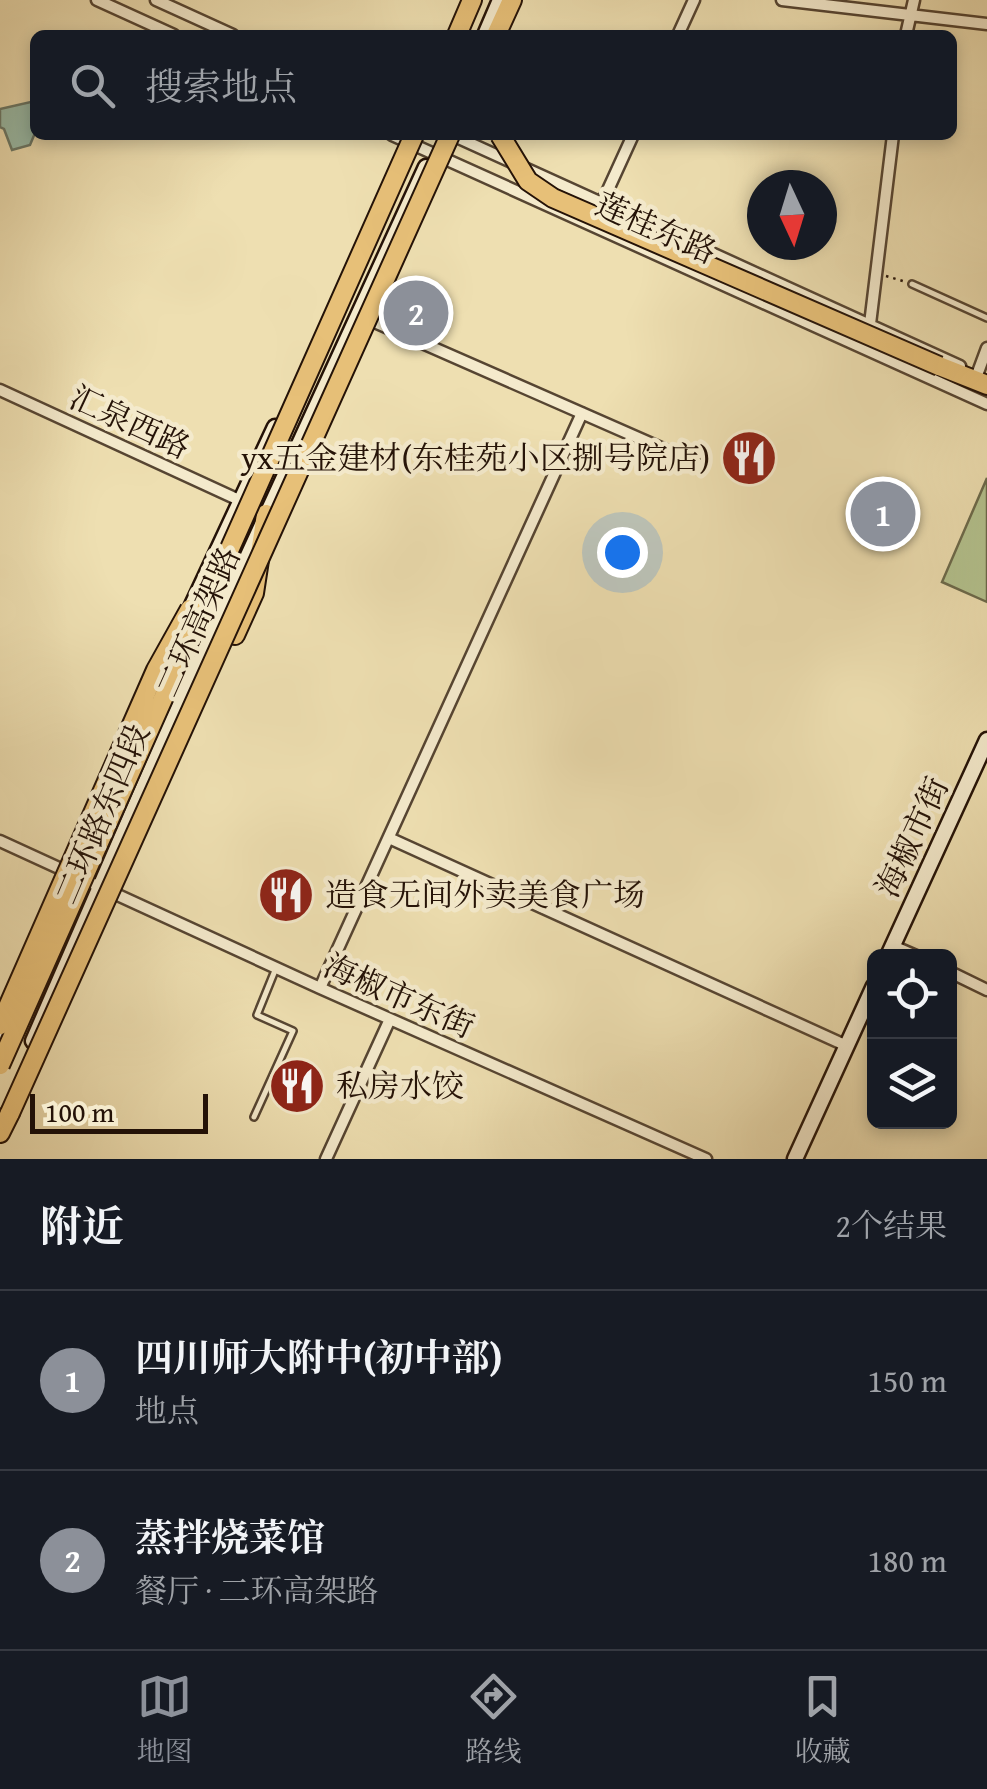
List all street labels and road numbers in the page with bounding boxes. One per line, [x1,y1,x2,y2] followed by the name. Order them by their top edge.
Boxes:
[588,180,724,275] street label: 莲桂东路
[62,373,198,470] street label: 汇泉西路
[144,539,252,704] street label: 二环高架路
[42,716,161,911] street label: 二环路东四段
[863,769,960,905] street label: 海椒市街
[317,942,482,1050] street label: 海椒市东街

